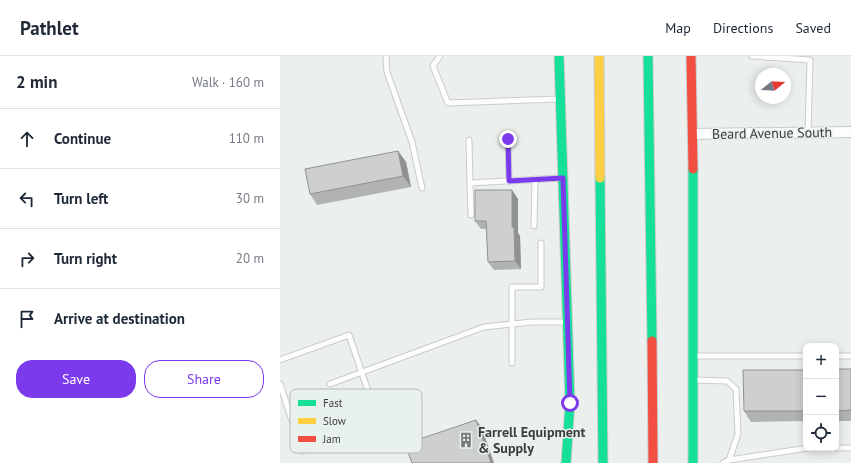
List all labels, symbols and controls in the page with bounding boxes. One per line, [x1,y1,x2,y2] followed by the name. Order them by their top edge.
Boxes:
[20,16,79,40] text: Pathlet
[665,19,691,37] text: Map
[713,19,773,37] text: Directions
[795,19,831,37] text: Saved
[755,68,791,104] north arrow
[16,71,57,93] text: 2 min
[192,74,264,91] text: Walk · 160 m
[712,123,832,143] street label: Beard Avenue South
[16,128,38,150] icon: ahead
[54,129,111,148] text: Continue
[229,130,264,147] text: 110 m
[499,130,517,148] route end
[16,188,38,210] icon: left
[54,189,108,208] text: Turn left
[236,190,264,207] text: 30 m
[16,248,38,270] icon: right
[54,249,117,268] text: Turn right
[236,250,264,267] text: 20 m
[16,308,38,330] icon: arrive
[54,309,185,328] text: Arrive at destination
[803,343,839,451] map controls
[803,343,839,379] button: +
[16,360,136,398] button: Save
[144,360,264,398] button: Share
[803,379,839,415] button: −
[290,389,422,453] legend
[561,394,579,412] route start
[323,396,343,410] text: Fast
[323,414,346,428] text: Slow
[803,415,839,451] button: locate
[478,423,585,457] place label: Farrell Equipment & Supply
[457,431,475,449] building icon: Farrell Equipment & Supply
[322,432,341,446] text: Jam

